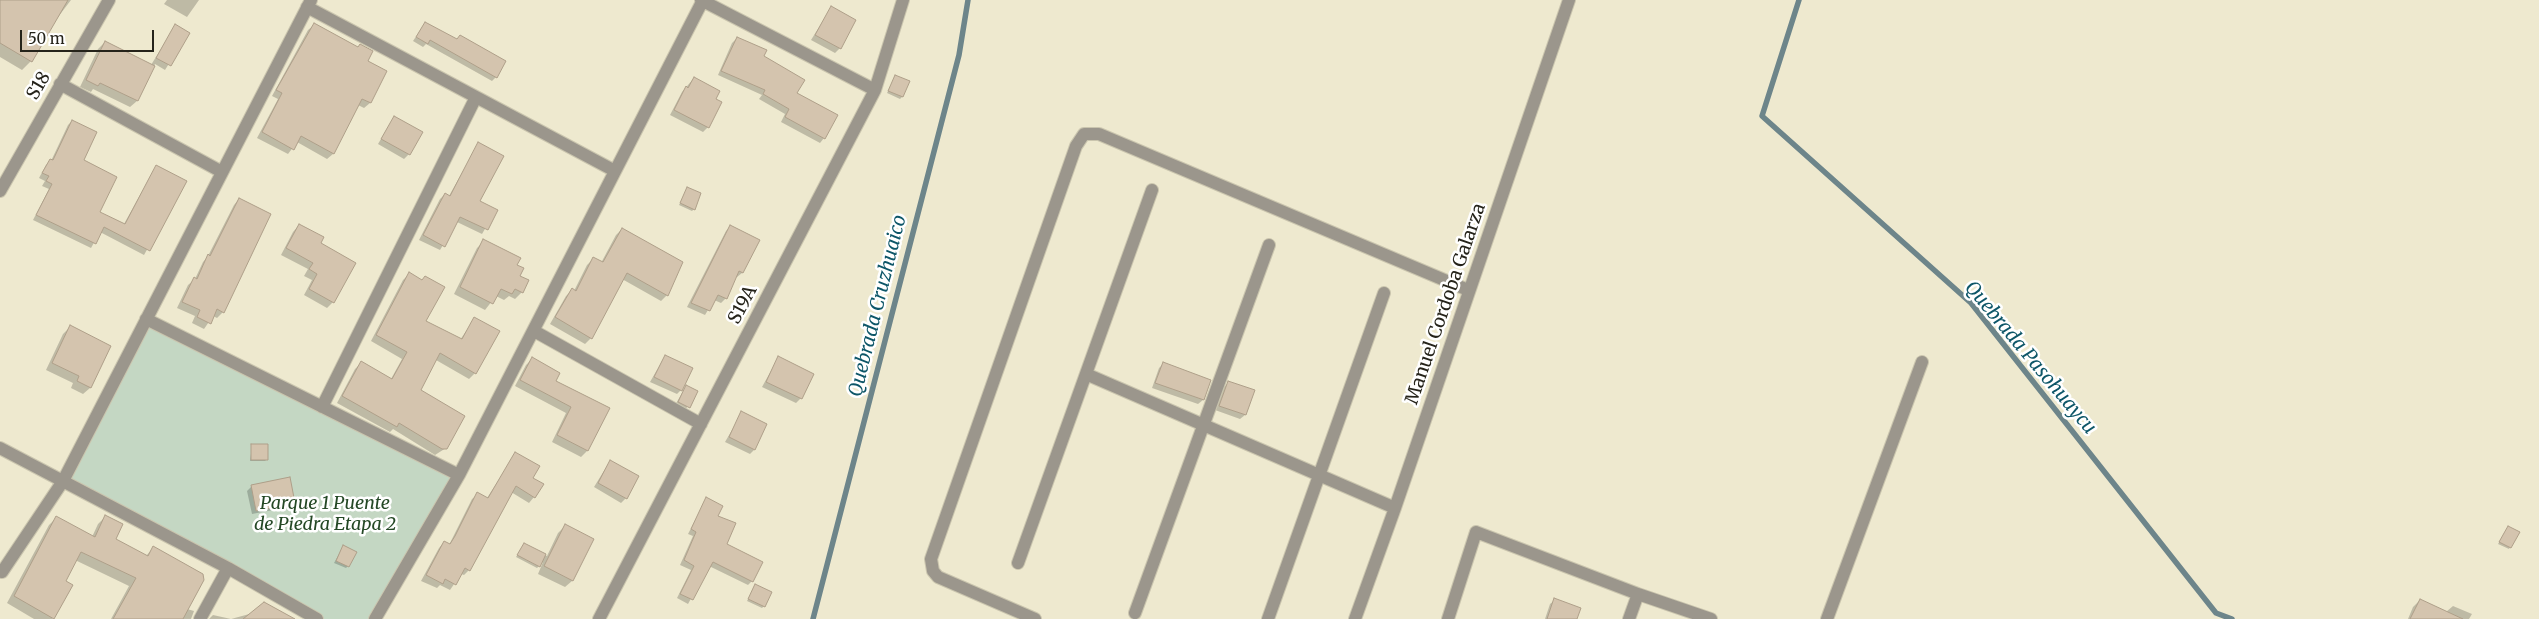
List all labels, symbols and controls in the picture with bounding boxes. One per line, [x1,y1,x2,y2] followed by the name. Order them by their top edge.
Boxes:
[22,20,156,52] scale bar
[28,29,65,48] text: 50 m
[22,68,56,104] street label: S18
[1401,201,1491,407] street label: Manuel Cordoba Galarza
[844,213,912,399] water label: Quebrada Cruzhuaico
[1959,277,2101,439] water label: Quebrada Pasohuaycu
[724,282,762,328] street label: S19A
[254,493,396,536] park label: Parque 1 Puente de Piedra Etapa 2

